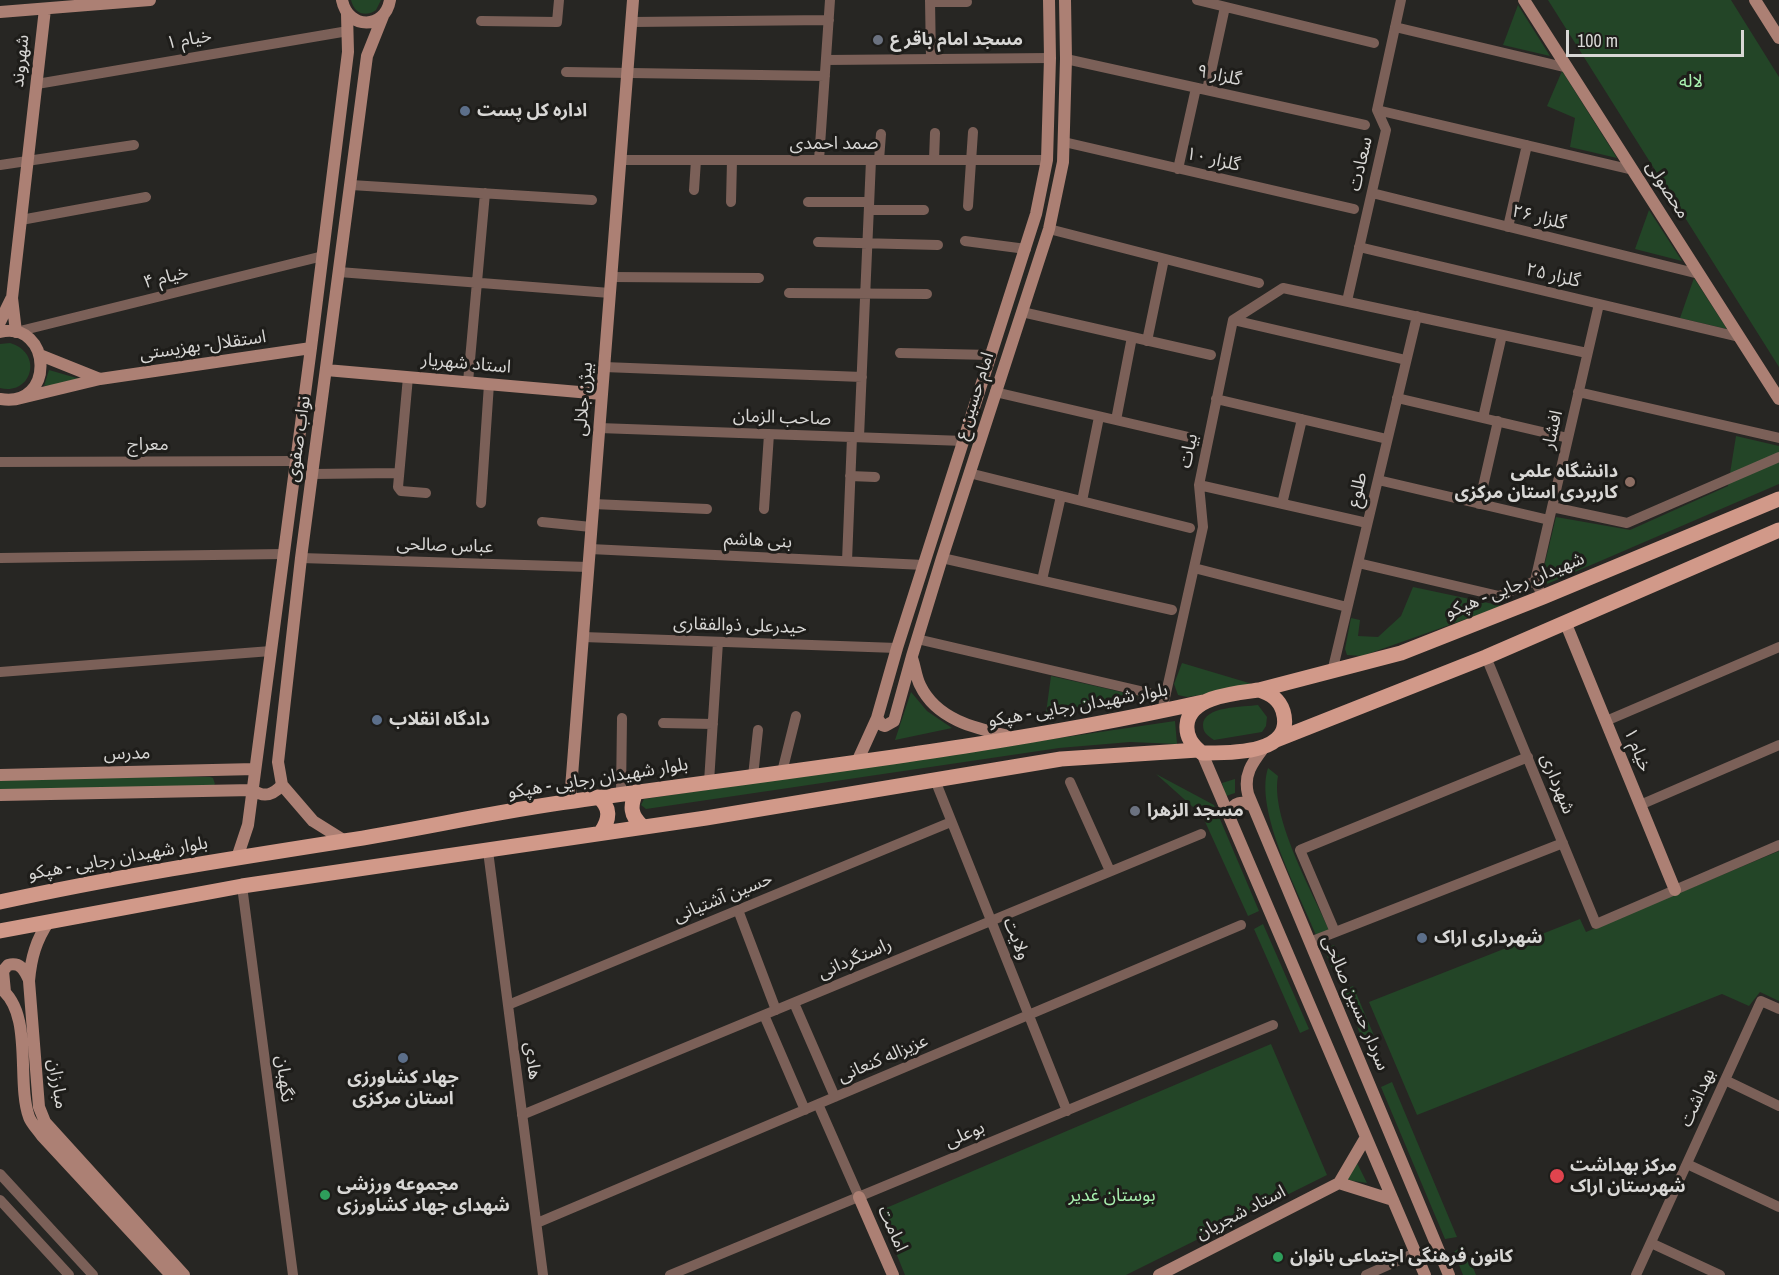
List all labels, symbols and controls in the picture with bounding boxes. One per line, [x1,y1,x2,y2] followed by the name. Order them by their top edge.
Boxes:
[1569,18,1748,56] scale bar
[165,25,213,55] street label: خیام ۱
[1577,28,1618,53] text: 100 m
[890,29,1023,51] place label: مسجد امام باقر ع
[871,33,885,47] marker: مسجد امام باقر ع
[7,34,35,88] street label: شهروند
[1195,61,1243,91] street label: گلزار ۹
[1679,71,1703,93] park label: لاله
[477,100,587,122] place label: اداره کل پست
[458,104,472,118] marker: اداره کل پست
[790,133,878,155] street label: صمد احمدی
[1344,135,1378,193] street label: سعادت
[1184,143,1242,177] street label: گلزار ۱۰
[1640,157,1694,223] street label: محصولی
[1510,201,1568,235] street label: گلزار ۲۶
[1524,259,1582,293] street label: گلزار ۲۵
[141,262,191,294] street label: خیام ۴
[138,326,268,366] street label: استقلال- بهزیستی
[420,349,512,379] street label: استاد شهریار
[951,349,999,443] street label: امام حسین ع
[570,361,598,437] street label: بیژن جلالی
[282,394,316,484] street label: نواب صفوی
[733,405,831,431] street label: صاحب الزمان
[1538,408,1568,452] street label: افشار
[1175,432,1203,470] street label: بیات
[127,434,169,456] street label: معراج
[1454,461,1618,504] place label: دانشگاه علمی کاربردی استان مرکزی
[1344,470,1372,510] street label: طلوع
[1623,475,1637,489] marker: دانشگاه علمی کاربردی استان مرکزی
[723,528,793,554] street label: بنی هاشم
[396,534,494,558] street label: عباس صالحی
[1442,548,1588,624] street label: شهیدان رجایی - هپکو
[673,613,807,639] street label: حیدرعلی ذوالفقاری
[986,680,1170,732] street label: بلوار شهیدان رجایی - هپکو
[389,709,490,731] place label: دادگاه انقلاب
[370,713,384,727] marker: دادگاه انقلاب
[1618,725,1656,775] street label: خیام ۱
[103,743,151,765] street label: مدرس
[1535,751,1579,817] street label: شهرداری
[506,754,690,804] street label: بلوار شهیدان رجایی - هپکو
[1147,800,1244,822] place label: مسجد الزهرا
[1128,804,1142,818] marker: مسجد الزهرا
[26,833,210,885] street label: بلوار شهیدان رجایی - هپکو
[670,868,776,928] street label: حسین آشتیانی
[998,915,1034,963] street label: ولایت
[1434,927,1543,949] place label: شهرداری اراک
[1415,931,1429,945] marker: شهرداری اراک
[1317,932,1393,1074] street label: سردار حسین صالحی
[815,934,895,984] street label: راستگردانی
[835,1030,931,1088] street label: عزیزاله کنعانی
[519,1041,545,1081] street label: هادی
[396,1051,410,1065] marker: جهاد کشاورزی استان مرکزی
[270,1054,298,1104] street label: نگهبان
[42,1058,72,1110] street label: مبارزان
[1676,1065,1720,1131] street label: بهداشت
[347,1067,459,1110] place label: جهاد کشاورزی استان مرکزی
[942,1117,988,1153] street label: بوعلی
[1570,1155,1686,1198] place label: مرکز بهداشت شهرستان اراک
[1548,1167,1566,1185] marker: مرکز بهداشت شهرستان اراک
[337,1174,510,1216] place label: مجموعه ورزشی شهدای جهاد کشاورزی
[1192,1181,1290,1245] street label: استاد شجریان
[1069,1185,1155,1207] park label: بوستان غدیر
[318,1188,332,1202] marker: مجموعه ورزشی شهدای جهاد کشاورزی
[872,1203,912,1255] street label: امامت
[1290,1246,1513,1268] place label: کانون فرهنگی اجتماعی بانوان
[1271,1250,1285,1264] marker: کانون فرهنگی اجتماعی بانوان

